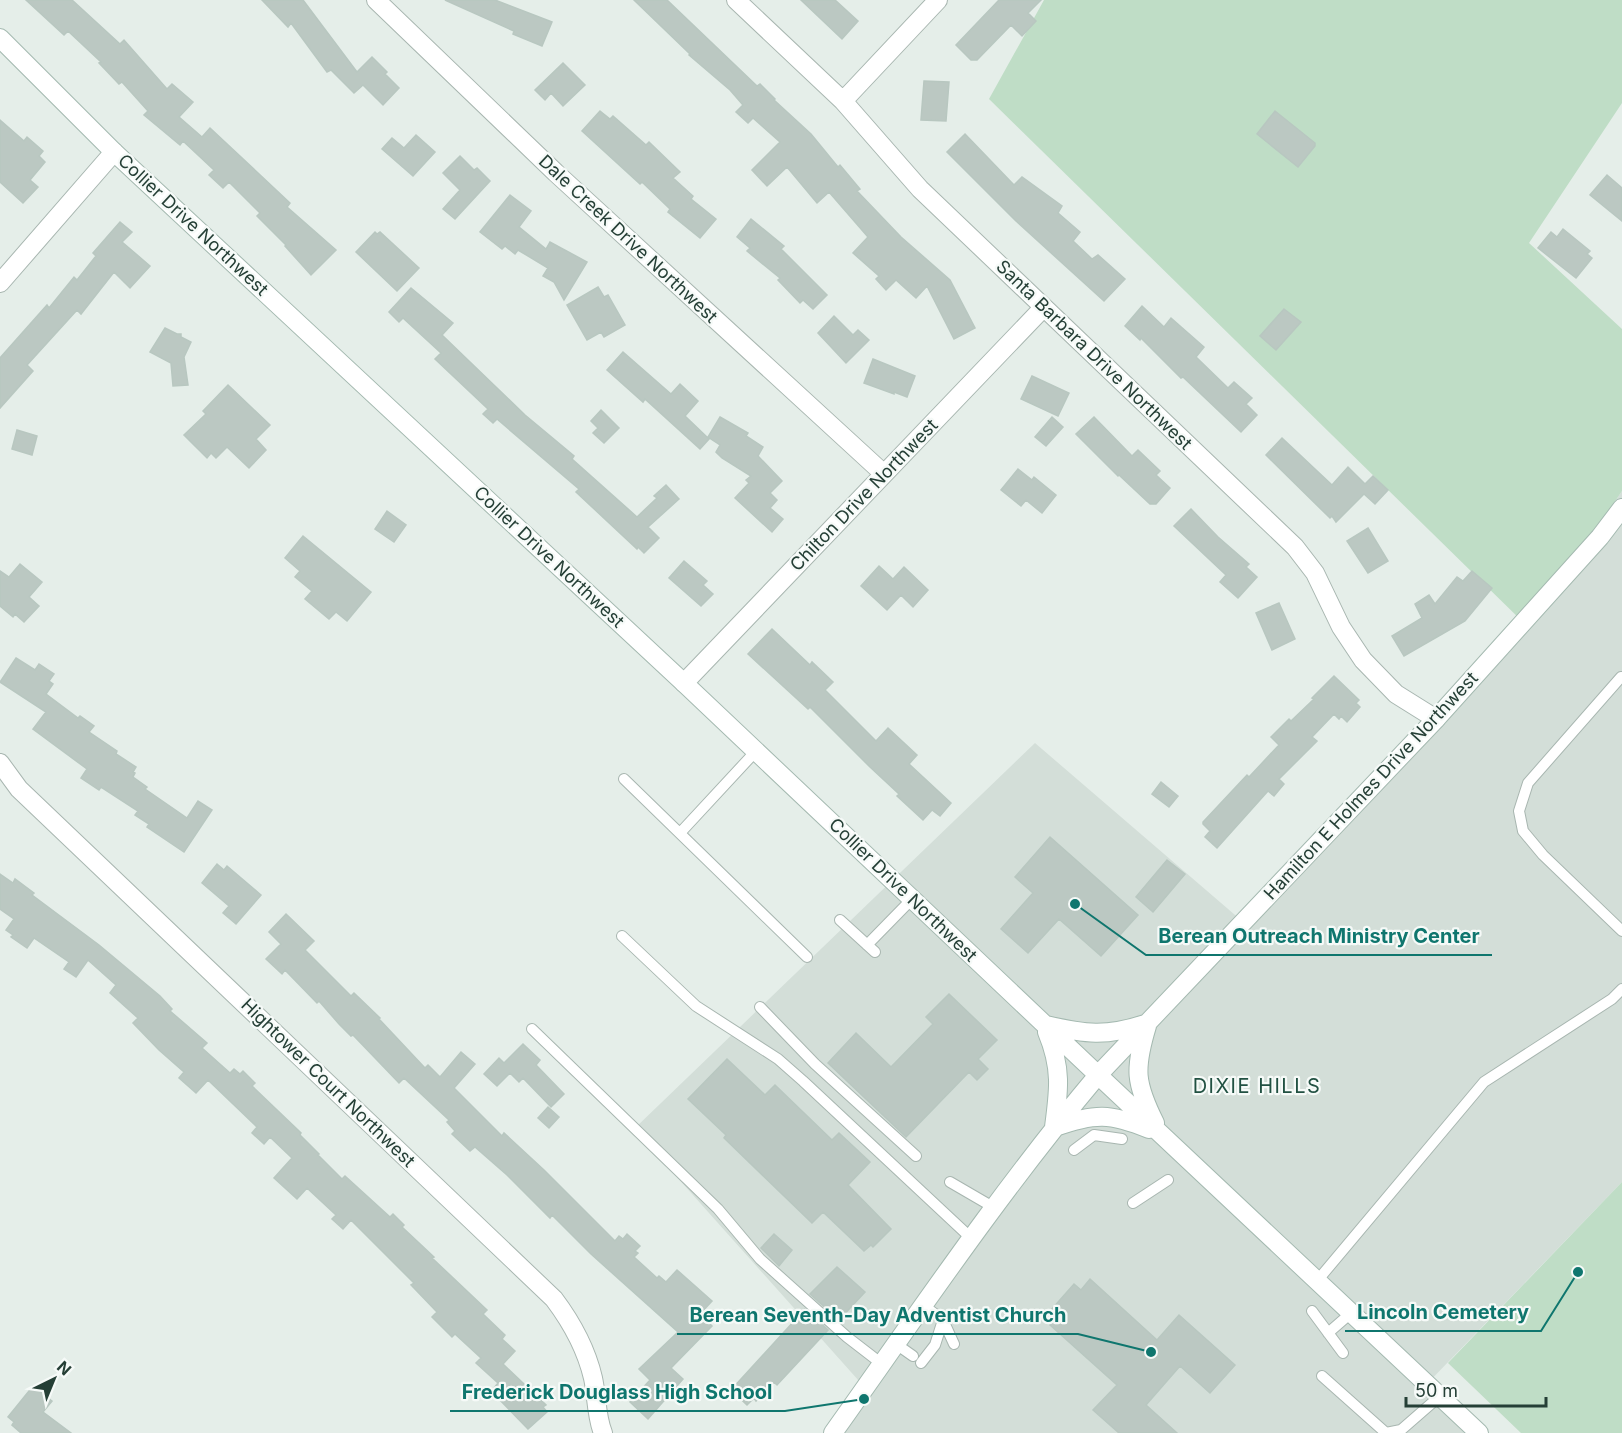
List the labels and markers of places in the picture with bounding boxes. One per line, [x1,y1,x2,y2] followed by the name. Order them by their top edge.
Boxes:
[1146,917,1492,955] callout: Berean Outreach Ministry Center
[1345,1293,1541,1331] callout: Lincoln Cemetery
[677,1296,1078,1334] callout: Berean Seventh-Day Adventist Church
[450,1373,785,1411] callout: Frederick Douglass High School

